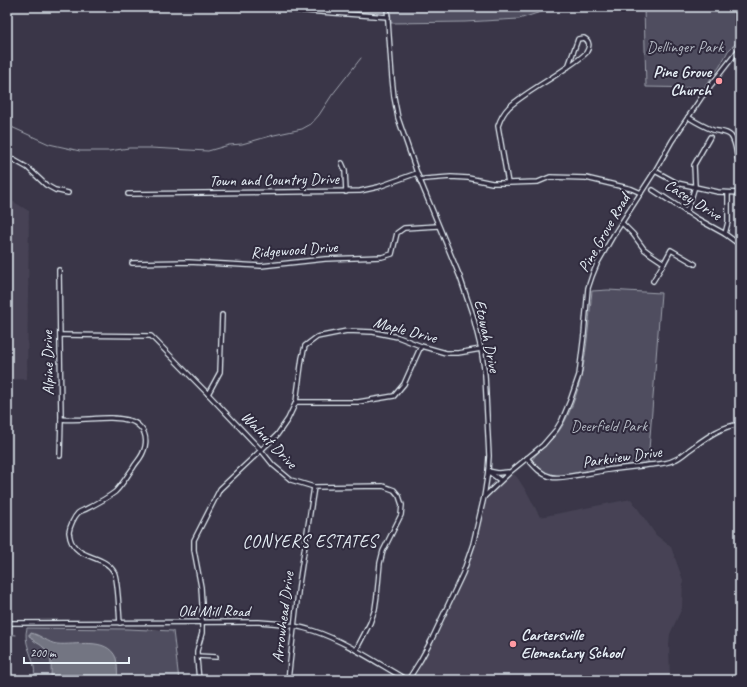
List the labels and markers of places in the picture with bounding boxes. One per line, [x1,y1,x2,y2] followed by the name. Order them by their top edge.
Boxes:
[653,62,713,100] place label: Pine Grove Church
[714,76,724,86] marker: Pine Grove Church
[521,625,626,663] place label: Cartersville Elementary School
[508,639,518,649] marker: Cartersville Elementary School

